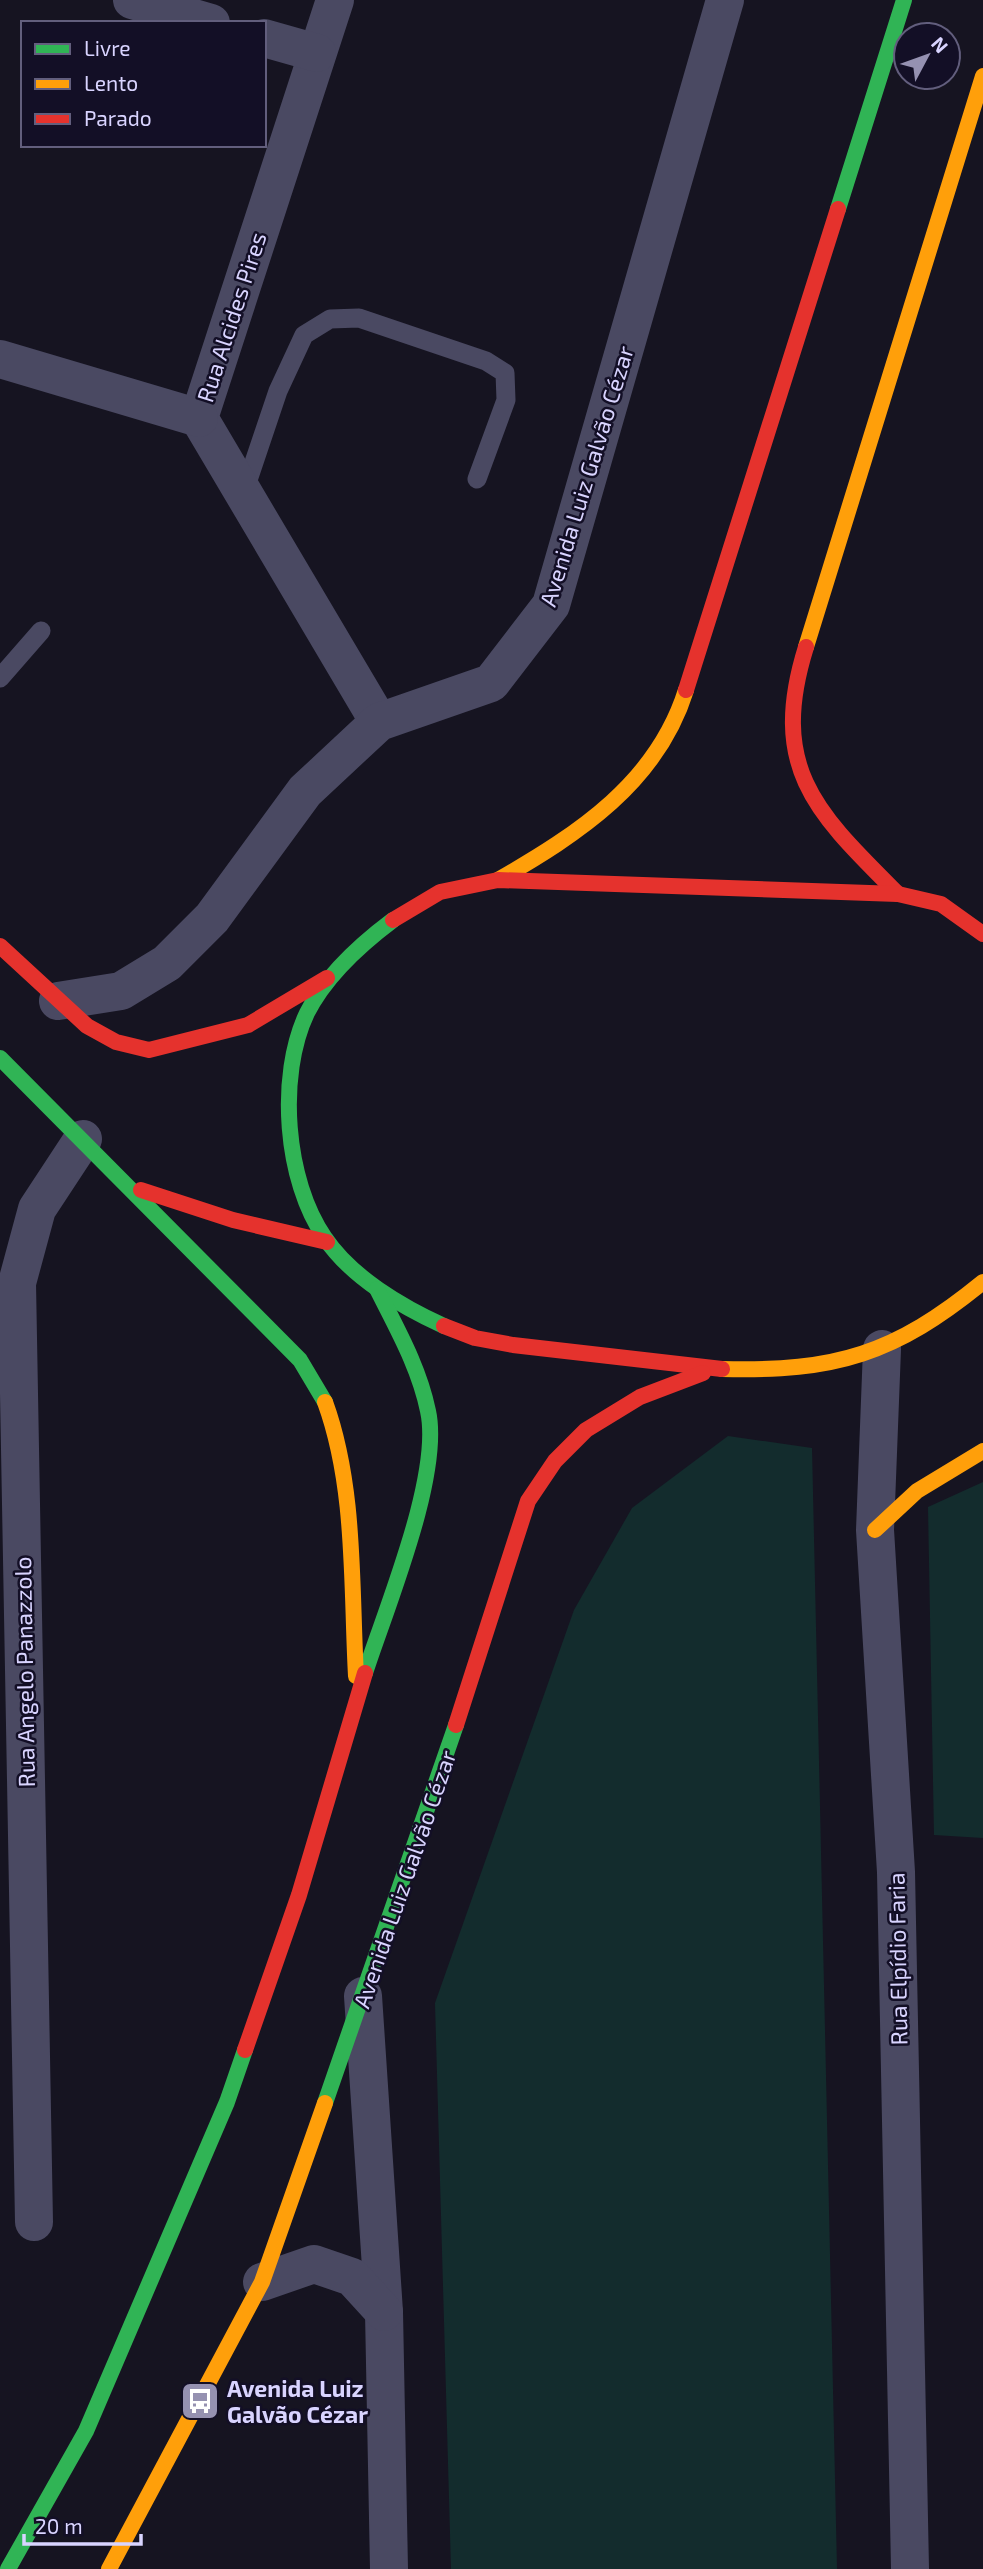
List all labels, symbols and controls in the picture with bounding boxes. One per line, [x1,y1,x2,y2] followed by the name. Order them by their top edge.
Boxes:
[21,21,266,147] legend
[892,21,962,91] north arrow
[927,32,953,57] text: N
[84,35,131,60] text: Livre
[84,70,138,95] text: Lento
[84,105,152,130] text: Parado
[190,228,272,406] street label: Rua Alcides Pires
[533,342,639,610] street label: Avenida Luiz Galvão Cézar
[8,1556,40,1788] street label: Rua Angelo Panazzolo
[347,1746,461,2012] street label: Avenida Luiz Galvão Cézar
[881,1872,913,2046] street label: Rua Elpídio Faria
[227,2374,368,2428] place label: Avenida Luiz Galvão Cézar
[179,2380,221,2422] bus stop icon: Avenida Luiz Galvão Cézar
[24,2502,142,2546] scale bar
[35,2513,83,2538] text: 20 m

